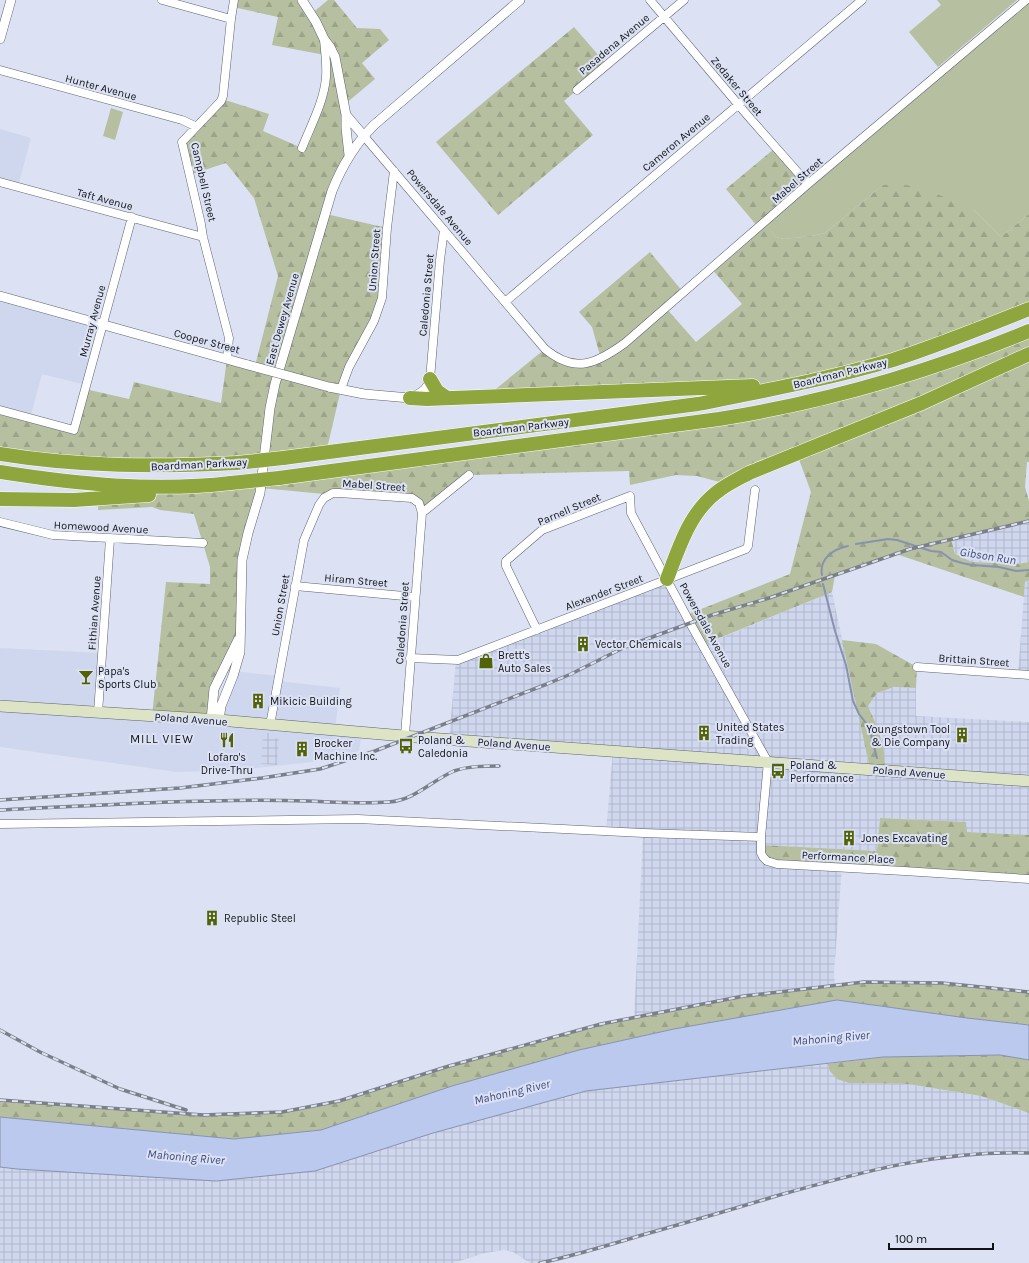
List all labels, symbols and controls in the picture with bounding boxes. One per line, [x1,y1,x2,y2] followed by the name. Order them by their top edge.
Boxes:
[577,11,652,78] street label: Pasadena Avenue
[708,54,765,119] street label: Zedaker Street
[64,72,138,103] street label: Hunter Avenue
[640,110,713,174] street label: Cameron Avenue
[188,141,219,223] street label: Campbell Street
[769,155,826,206] street label: Mabel Street
[404,167,476,248] street label: Powersdale Avenue
[76,186,135,213] street label: Taft Avenue
[366,228,383,292] street label: Union Street
[416,253,437,337] street label: Caledonia Street
[263,271,302,367] street label: East Dewey Avenue
[77,283,108,359] street label: Murray Avenue
[173,326,241,357] street label: Cooper Street
[792,356,888,391] street label: Boardman Parkway
[472,415,570,440] street label: Boardman Parkway
[151,455,248,474] street label: Boardman Parkway
[342,477,406,494] street label: Mabel Street
[536,490,603,529] street label: Parnell Street
[53,519,149,536] street label: Homewood Avenue
[959,545,1017,567] water label: Gibson Run
[324,571,388,590] street label: Hiram Street
[563,572,645,613] street label: Alexander Street
[269,573,292,637] street label: Union Street
[85,575,104,651] street label: Fithian Avenue
[677,580,735,671] street label: Powersdale Avenue
[393,581,412,665] street label: Caledonia Street
[574,635,592,653] building icon: Vector Chemicals
[595,638,682,651] place label: Vector Chemicals
[498,649,551,675] place label: Brett's Auto Sales
[477,652,495,670] shop icon: Brett's Auto Sales
[938,652,1010,669] street label: Brittain Street
[98,665,157,691] place label: Papa's Sports Club
[77,668,95,686] bar icon: Papa's Sports Club
[249,692,267,710] building icon: Mikicic Building
[270,695,353,708] place label: Mikicic Building
[154,710,228,729] street label: Poland Avenue
[716,721,785,747] place label: United States Trading
[866,723,950,749] place label: Youngstown Tool & Die Company
[695,724,713,742] building icon: United States Trading
[953,726,971,744] building icon: Youngstown Tool & Die Company
[218,731,236,749] restaurant icon: Lofaro's Drive-Thru
[130,732,194,746] district label: MILL VIEW
[418,734,468,760] place label: Poland & Caledonia
[477,735,551,754] street label: Poland Avenue
[314,737,377,763] place label: Brocker Machine Inc.
[397,737,415,755] bus stop icon: Poland & Caledonia
[293,740,311,758] building icon: Brocker Machine Inc.
[201,751,253,777] place label: Lofaro's Drive-Thru
[790,759,854,785] place label: Poland & Performance
[769,762,787,780] bus stop icon: Poland & Performance
[872,763,946,782] street label: Poland Avenue
[840,829,858,847] building icon: Jones Excavating
[861,832,948,845] place label: Jones Excavating
[801,849,895,866] street label: Performance Place
[203,909,221,927] building icon: Republic Steel
[224,912,296,925] place label: Republic Steel
[792,1028,871,1048] water label: Mahoning River
[473,1076,552,1108] water label: Mahoning River
[147,1147,226,1167] water label: Mahoning River
[889,1225,993,1251] scale bar
[895,1232,927,1246] text: 100 m

